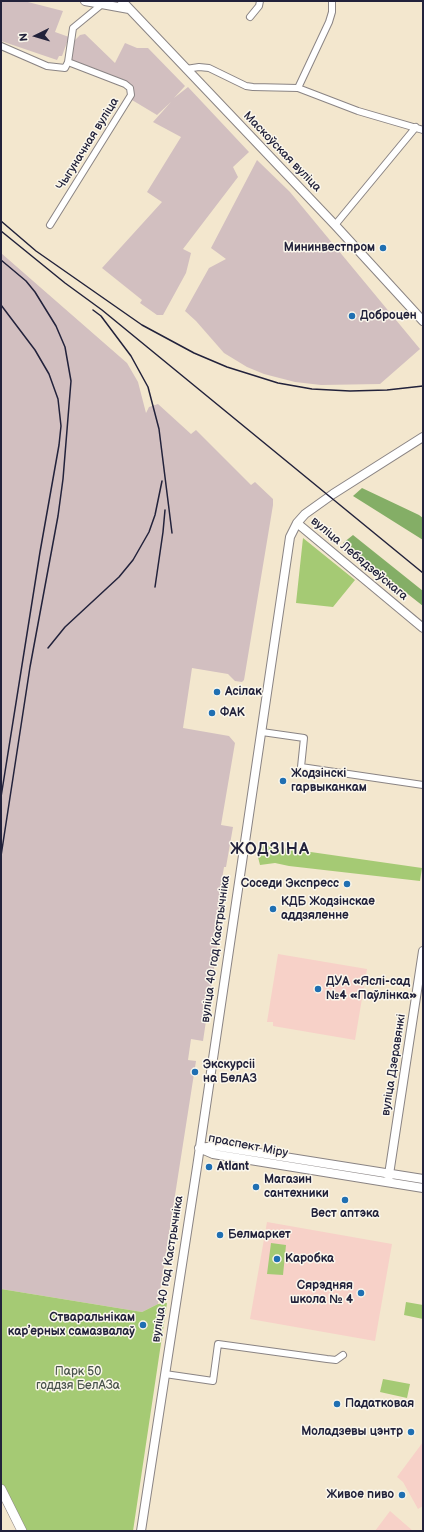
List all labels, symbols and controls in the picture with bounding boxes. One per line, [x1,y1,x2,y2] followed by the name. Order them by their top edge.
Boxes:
[16,16,56,56] north arrow
[17,32,30,42] text: N
[54,95,122,193] street label: Чыгуначная вуліца
[240,109,324,195] street label: Маскоўская вуліца
[284,241,375,255] place label: Мининвестпром
[378,243,388,253] marker: Мининвестпром
[360,309,417,323] place label: Доброцен
[347,311,357,321] marker: Доброцен
[307,514,411,604] street label: вуліца Лебядзеўскага
[225,685,262,699] place label: Асілак
[212,687,222,697] marker: Асілак
[220,706,245,720] place label: ФАК
[207,708,217,718] marker: ФАК
[291,767,367,795] place label: Жодзінскі гарвыканкам
[278,776,288,786] marker: Жодзінскі гарвыканкам
[230,840,310,860] district label: ЖОДЗІНА
[199,875,233,1023] street label: вуліца 40 год Кастрычніка
[241,877,339,891] place label: Соседи Экспресс
[342,879,352,889] marker: Соседи Экспресс
[281,895,375,923] place label: КДБ Жодзінскае аддзяленне
[268,904,278,914] marker: КДБ Жодзінскае аддзяленне
[326,975,417,1003] place label: ДУА «Яслі-сад №4 «Паўлінка»
[313,984,323,994] marker: ДУА «Яслі-сад №4 «Паўлінка»
[379,1013,409,1117] street label: вуліца Дзеравянкі
[203,1058,257,1086] place label: Экскурсіі на БелАЗ
[190,1067,200,1077] marker: Экскурсіі на БелАЗ
[207,1131,289,1161] street label: праспект Міру
[217,1160,249,1174] place label: Atlant
[204,1162,214,1172] marker: Atlant
[264,1173,329,1201] place label: Магазин сантехники
[251,1182,261,1192] marker: Магазин сантехники
[149,1195,187,1343] street label: вуліца 40 год Кастрычніка
[340,1195,350,1205] marker: Вест аптэка
[311,1207,379,1221] place label: Вест аптэка
[228,1228,291,1242] place label: Белмаркет
[215,1230,225,1240] marker: Белмаркет
[285,1252,334,1266] place label: Каробка
[272,1254,282,1264] marker: Каробка
[290,1279,353,1307] place label: Сярэдняя школа № 4
[356,1288,366,1298] marker: Сярэдняя школа № 4
[8,1311,135,1339] place label: Стваральнікам карʼерных самазвалаў
[138,1320,148,1330] marker: Стваральнікам карʼерных самазвалаў
[36,1365,120,1393] park label: Парк 50 годдзя БелАЗа
[345,1397,414,1411] place label: Падатковая
[332,1399,342,1409] marker: Падатковая
[301,1425,403,1439] place label: Моладзевы цэнтр
[406,1427,416,1437] marker: Моладзевы цэнтр
[327,1488,394,1502] place label: Живое пиво
[397,1490,407,1500] marker: Живое пиво

